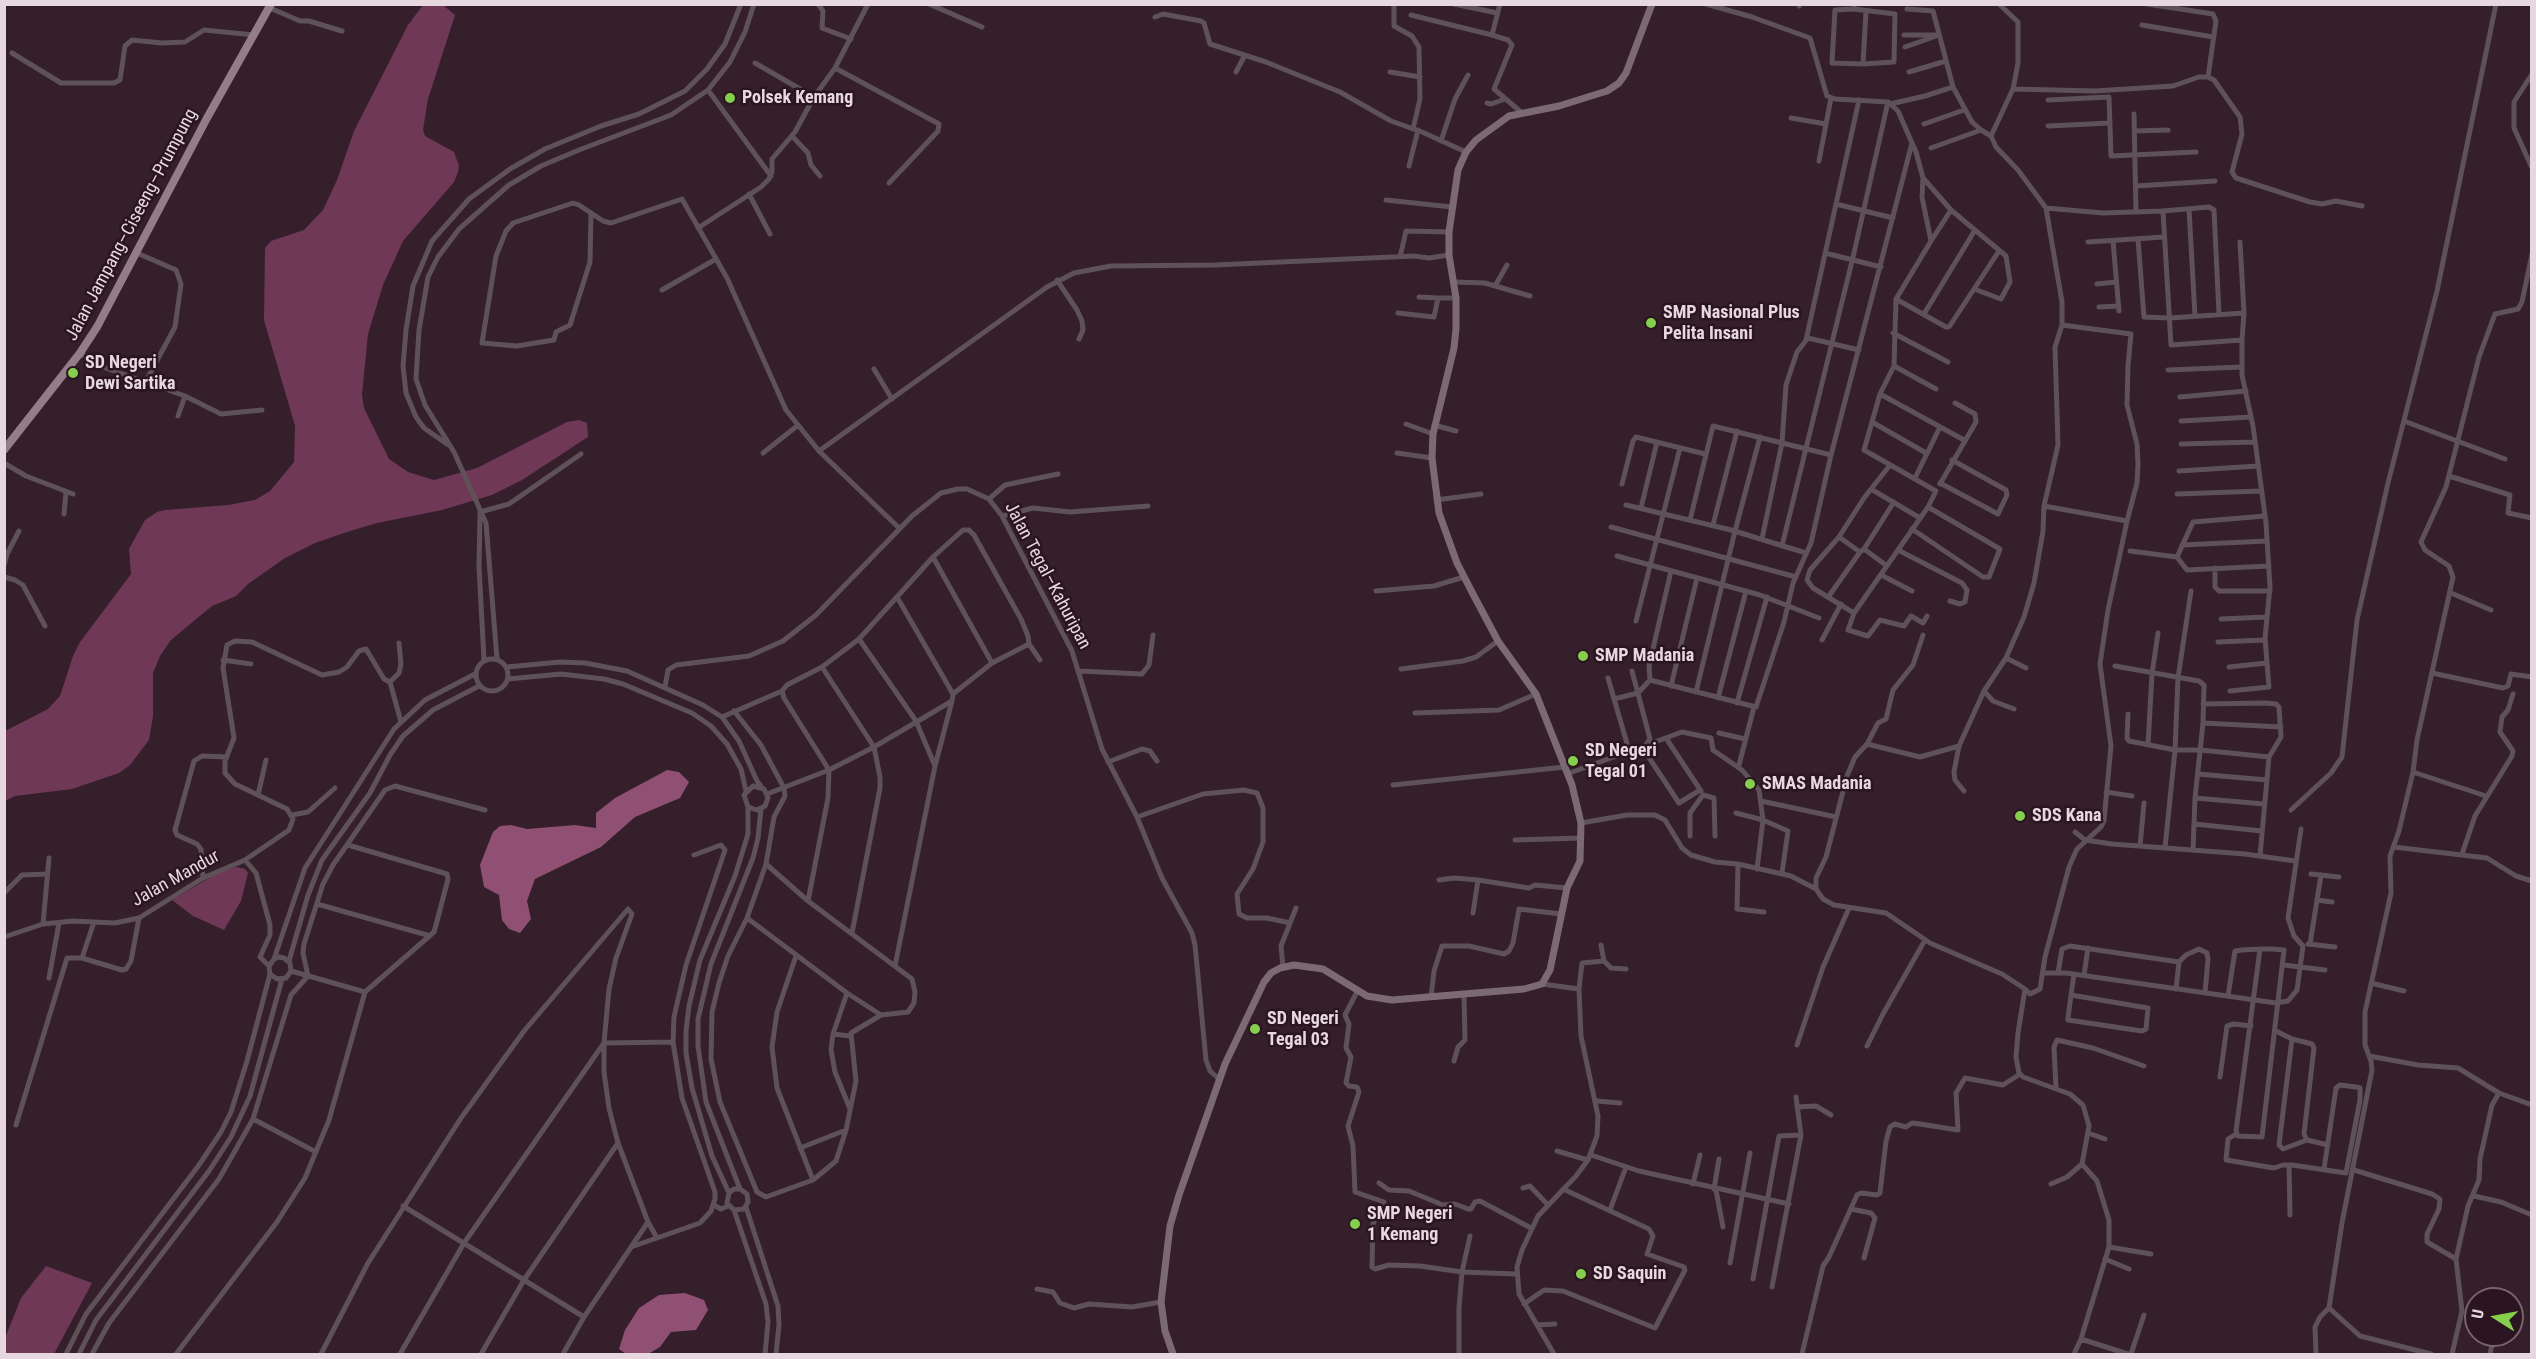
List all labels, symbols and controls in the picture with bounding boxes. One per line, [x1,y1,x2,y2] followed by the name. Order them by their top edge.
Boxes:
[742,87,853,109] place label: Polsek Kemang
[723,91,737,105] marker: Polsek Kemang
[62,105,202,345] street label: Jalan Jampang–Ciseeng–Prumpung
[1663,302,1800,344] place label: SMP Nasional Plus Pelita Insani
[1644,316,1658,330] marker: SMP Nasional Plus Pelita Insani
[85,352,176,394] place label: SD Negeri Dewi Sartika
[66,366,80,380] marker: SD Negeri Dewi Sartika
[999,499,1095,653] street label: Jalan Tegal–Kahuripan
[1595,645,1694,667] place label: SMP Madania
[1576,649,1590,663] marker: SMP Madania
[1585,740,1657,783] place label: SD Negeri Tegal 01
[1566,754,1580,768] marker: SD Negeri Tegal 01
[1762,773,1872,795] place label: SMAS Madania
[1743,777,1757,791] marker: SMAS Madania
[2032,805,2102,827] place label: SDS Kana
[2013,809,2027,823] marker: SDS Kana
[128,846,224,912] street label: Jalan Mandur
[1267,1008,1339,1050] place label: SD Negeri Tegal 03
[1248,1022,1262,1036] marker: SD Negeri Tegal 03
[1367,1203,1453,1246] place label: SMP Negeri 1 Kemang
[1348,1217,1362,1231] marker: SMP Negeri 1 Kemang
[1593,1263,1666,1285] place label: SD Saquin
[1574,1267,1588,1281] marker: SD Saquin
[2464,1287,2524,1347] north arrow
[2468,1308,2488,1320] text: U

